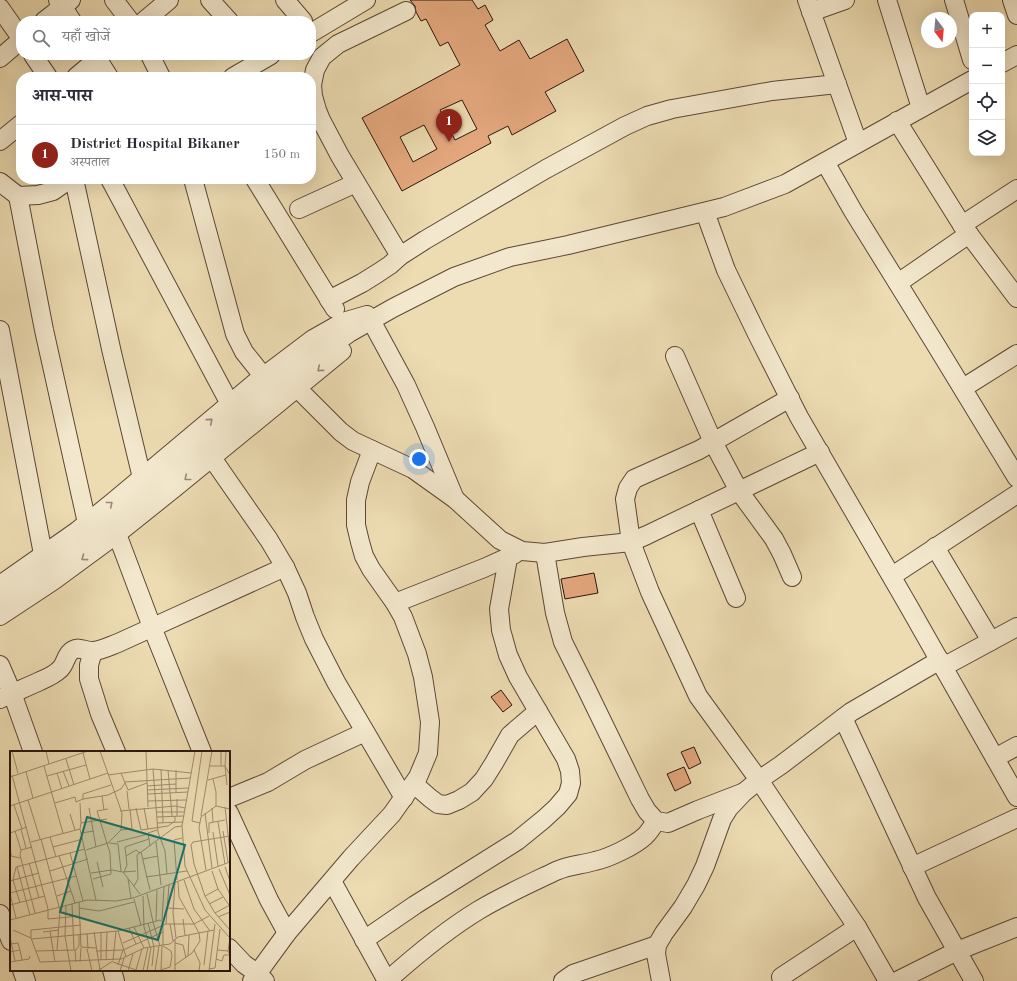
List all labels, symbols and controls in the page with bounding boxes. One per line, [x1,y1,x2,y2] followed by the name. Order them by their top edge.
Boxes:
[921,12,957,48] north arrow
[969,12,1005,156] map controls
[969,12,1005,48] button: +
[16,16,316,60] search box
[30,27,52,49] icon: search
[62,30,110,45] text: यहाँ खोजें
[969,48,1005,84] button: −
[969,84,1005,120] button: locate
[32,88,92,105] text: आस-पास
[436,109,462,142] pin: 1
[969,120,1005,156] button: layers
[70,137,240,152] text: District Hospital Bikaner
[41,148,49,161] text: 1
[263,148,300,161] text: 150 m
[70,156,110,169] text: अस्पताल
[317,364,325,371] one-way arrow
[206,418,213,425] one-way arrow
[409,449,429,469] your location
[185,474,192,481] one-way arrow
[106,501,113,508] one-way arrow
[82,553,89,560] one-way arrow
[10,751,230,971] inset map

